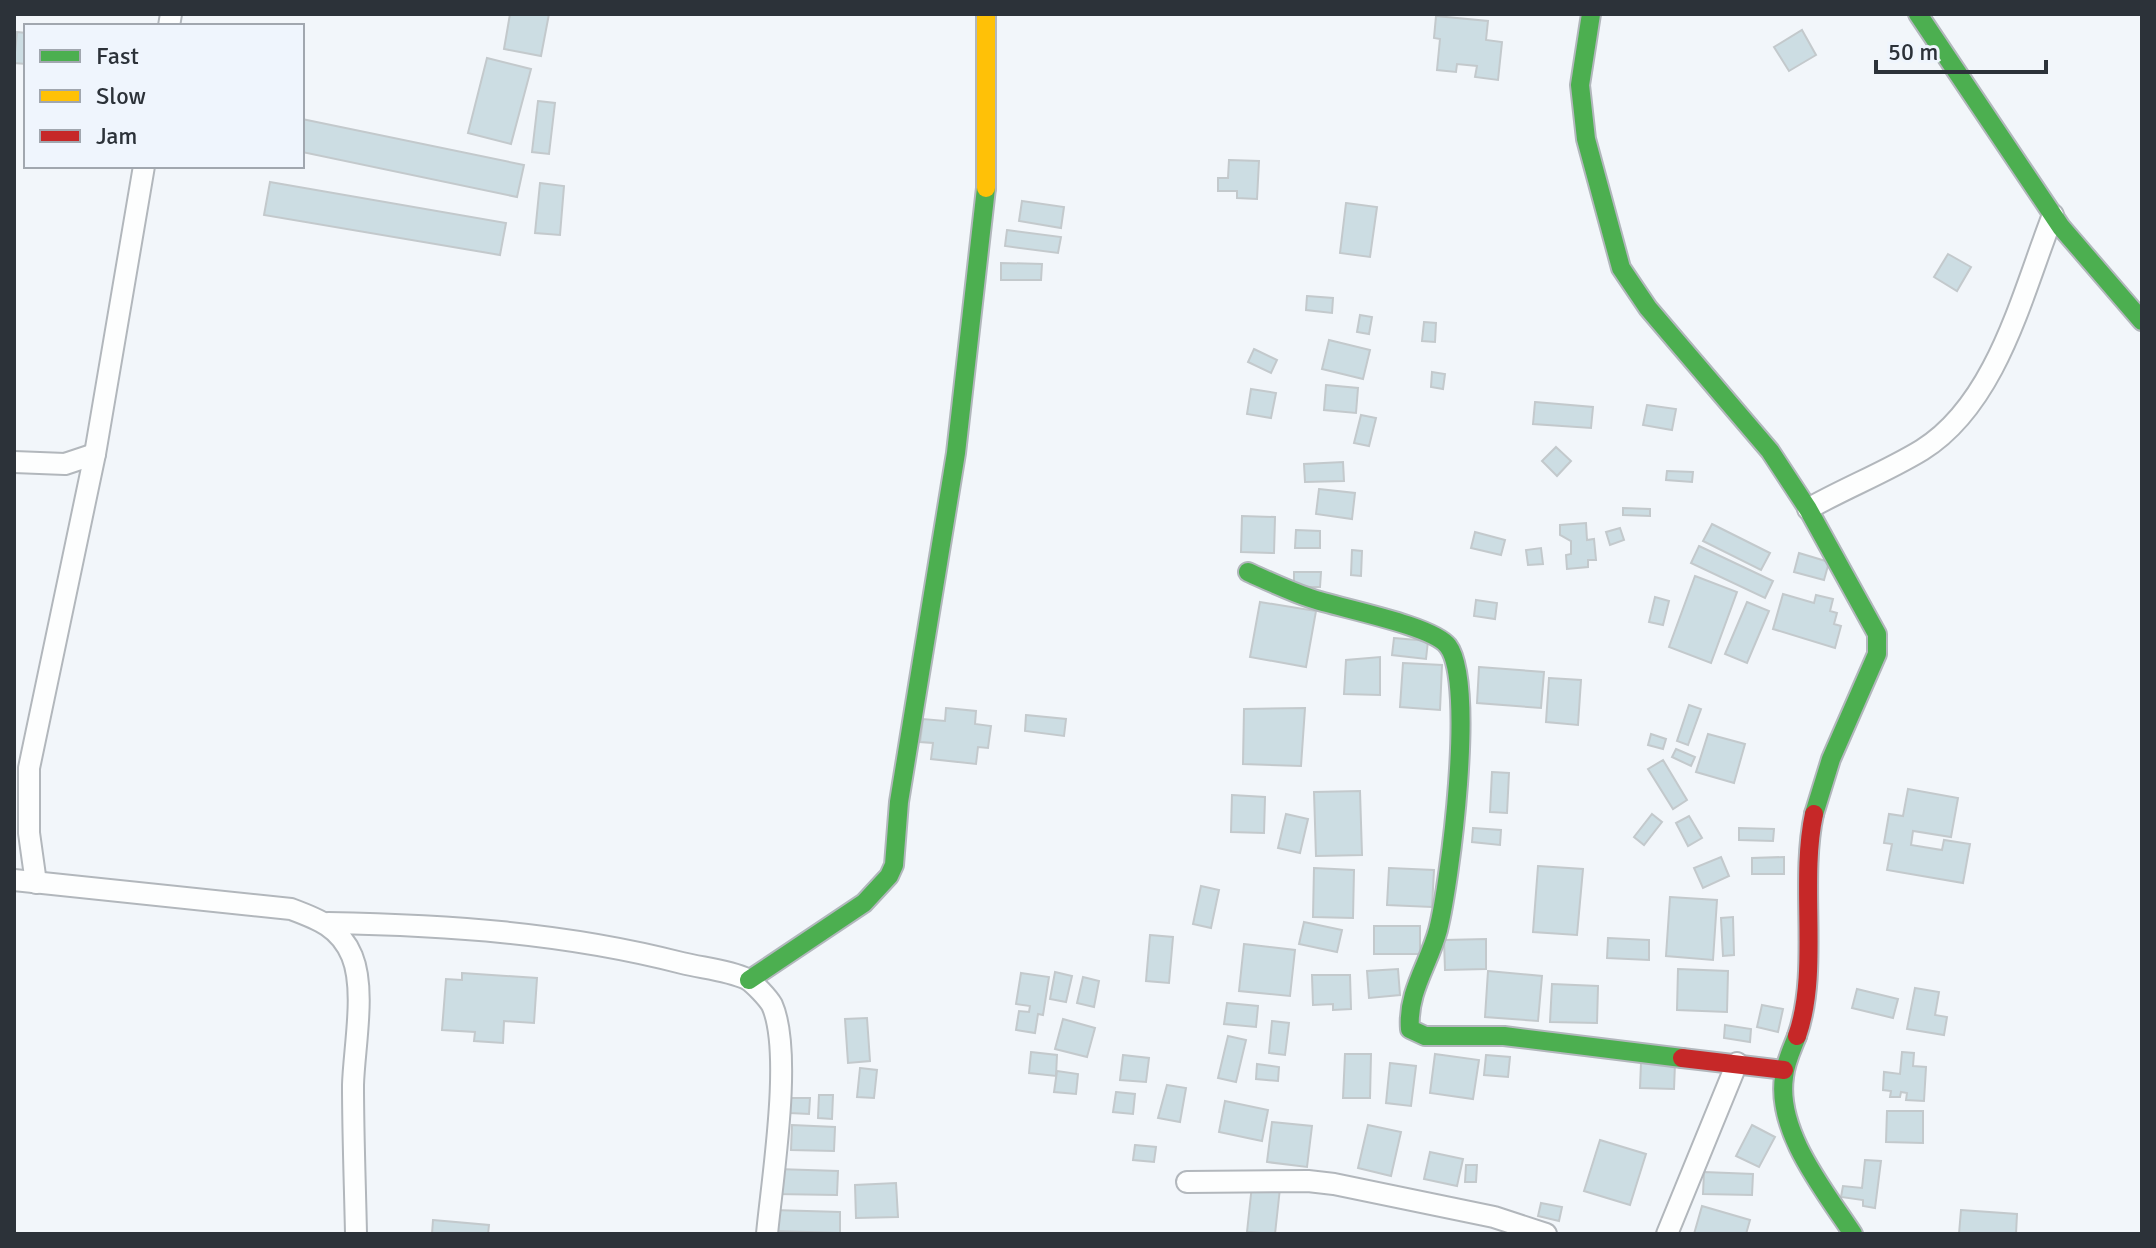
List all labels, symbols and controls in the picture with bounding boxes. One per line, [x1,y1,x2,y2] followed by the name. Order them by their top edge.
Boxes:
[24,24,304,168] legend
[1876,24,2046,74] scale bar
[1888,37,1938,67] text: 50 m
[96,41,139,71] text: Fast
[96,81,146,111] text: Slow
[96,121,137,151] text: Jam

